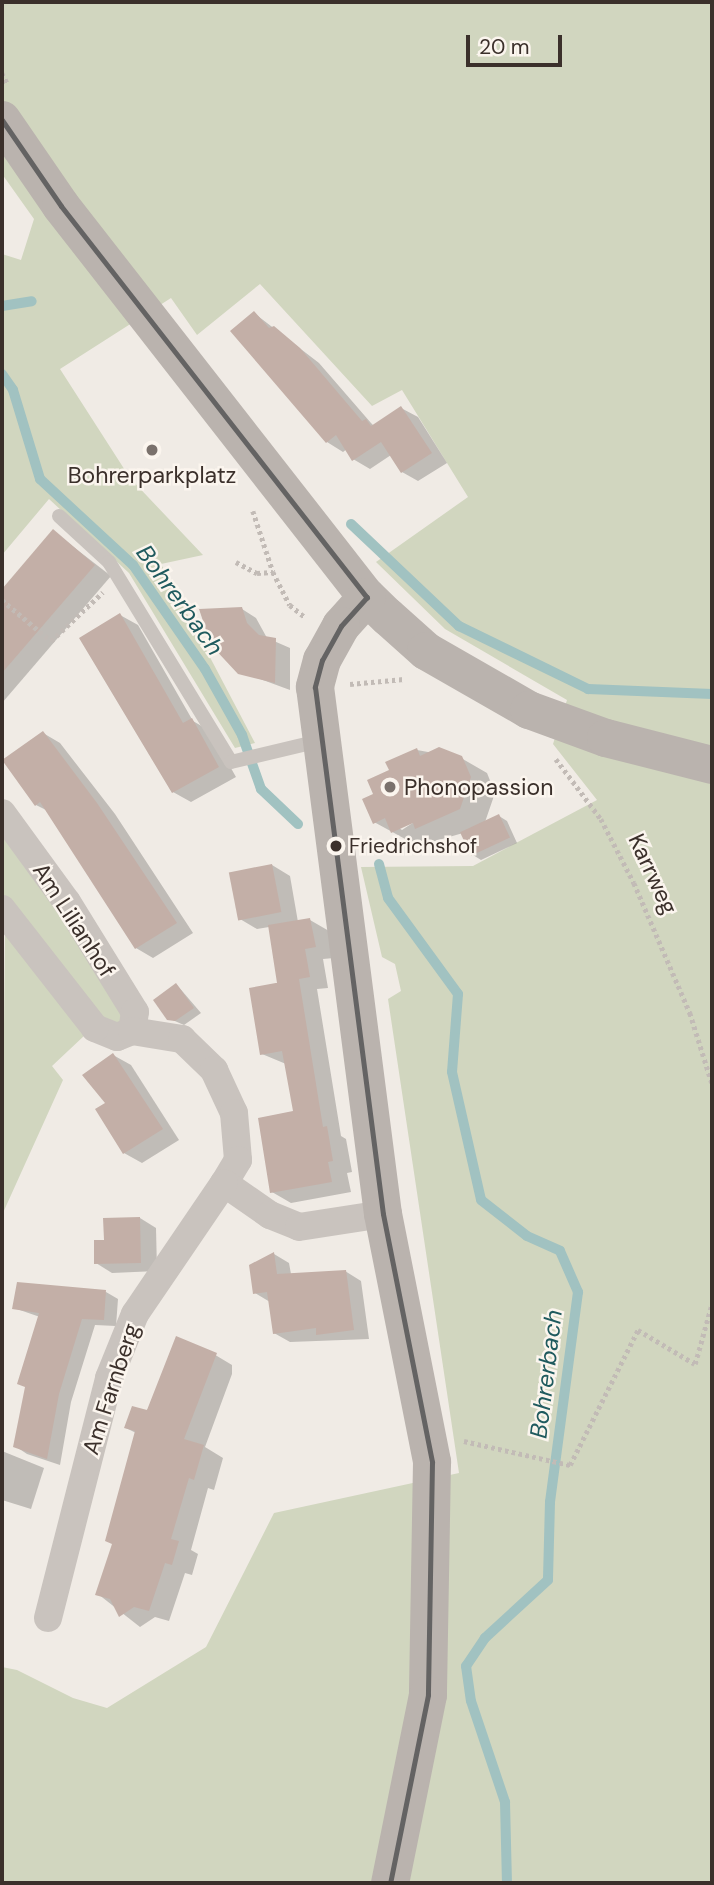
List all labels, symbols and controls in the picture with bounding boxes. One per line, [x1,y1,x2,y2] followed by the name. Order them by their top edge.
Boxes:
[469,21,565,65] scale bar
[479,33,530,61] text: 20 m
[144,442,160,458] marker: Bohrerparkplatz
[68,461,236,489] place label: Bohrerparkplatz
[130,539,230,661] water label: Bohrerbach
[404,773,553,801] place label: Phonopassion
[382,779,398,795] marker: Phonopassion
[622,829,684,919] street label: Karrweg
[349,833,477,859] place label: Friedrichshof
[329,839,343,853] marker: Friedrichshof
[27,858,121,982] street label: Am Lilianhof
[524,1308,568,1440] water label: Bohrerbach
[77,1320,145,1458] street label: Am Farnberg

